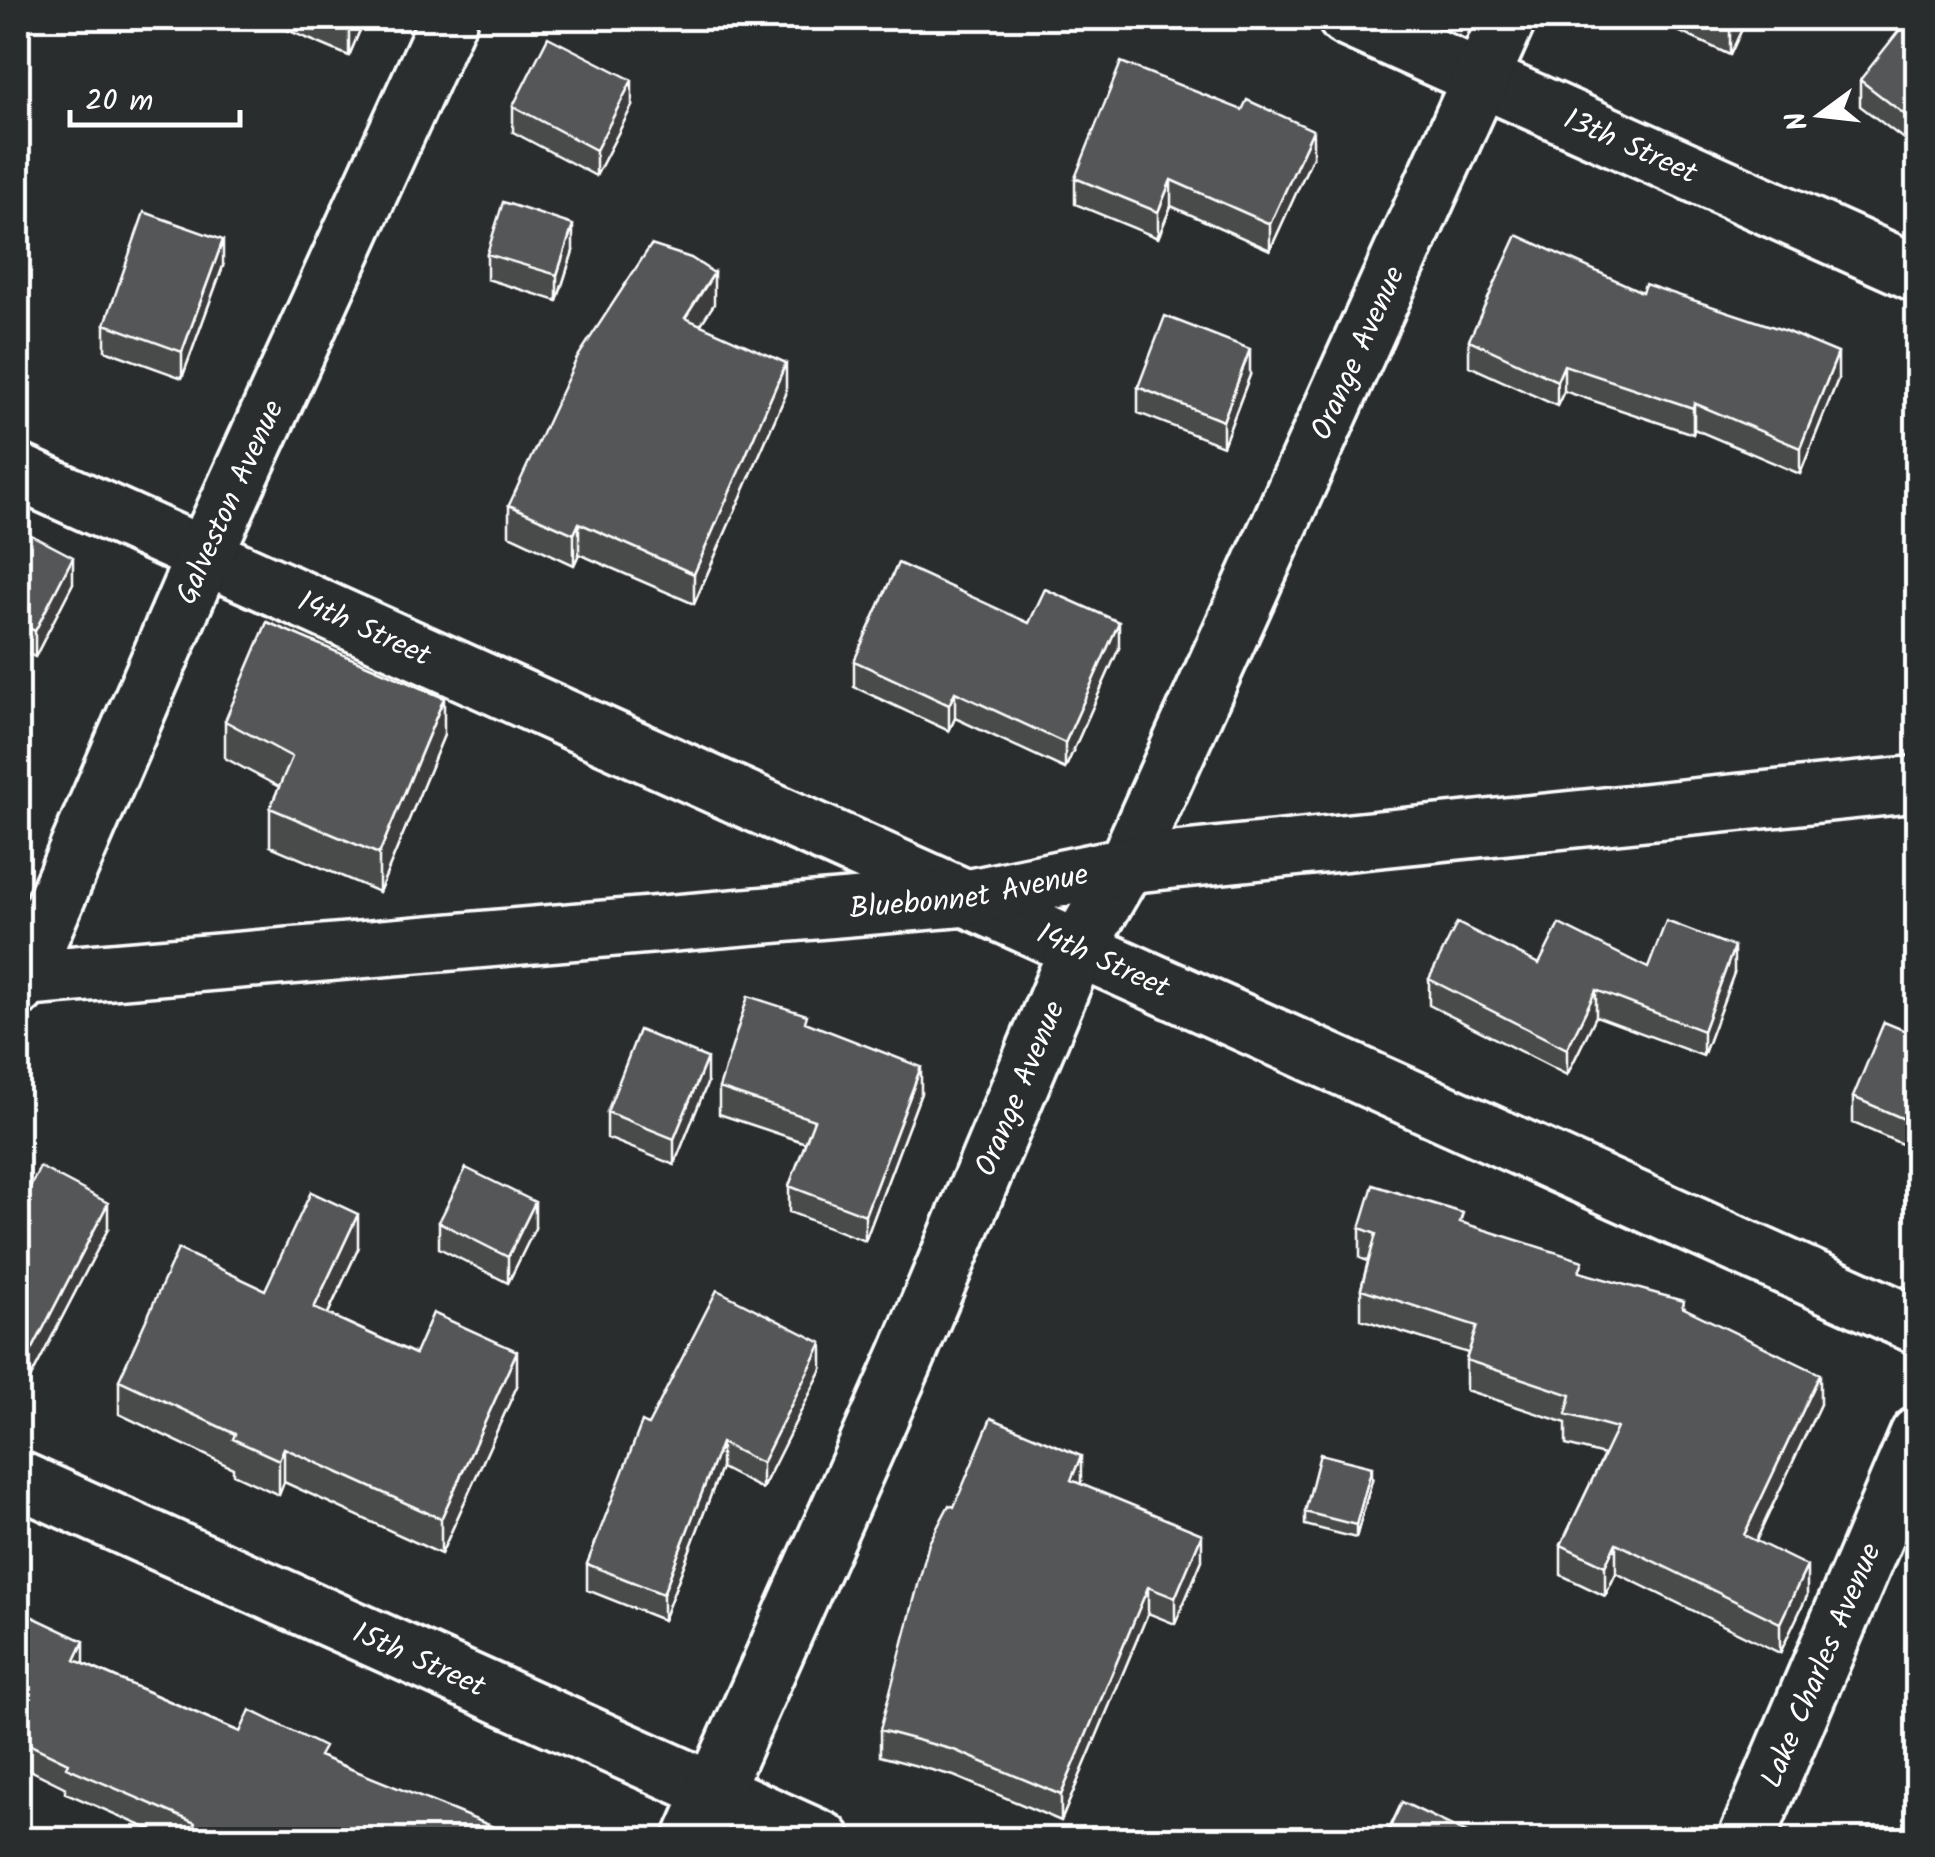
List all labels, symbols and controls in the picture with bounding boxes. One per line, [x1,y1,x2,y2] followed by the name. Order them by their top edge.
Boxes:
[70,65,240,127] scale bar
[1770,65,1870,165] north arrow
[85,78,153,126] text: 20 m
[1555,96,1705,198] street label: 13th Street
[1774,106,1822,135] text: N
[1299,259,1419,448] street label: Orange Avenue
[164,392,298,613] street label: Galveston Avenue
[289,579,439,681] street label: 14th Street
[847,851,1093,934] street label: Bluebonnet Avenue
[1028,911,1177,1013] street label: 14th Street
[963,994,1079,1184] street label: Orange Avenue
[1749,1536,1895,1796] street label: Lake Charles Avenue
[344,1610,493,1712] street label: 15th Street

